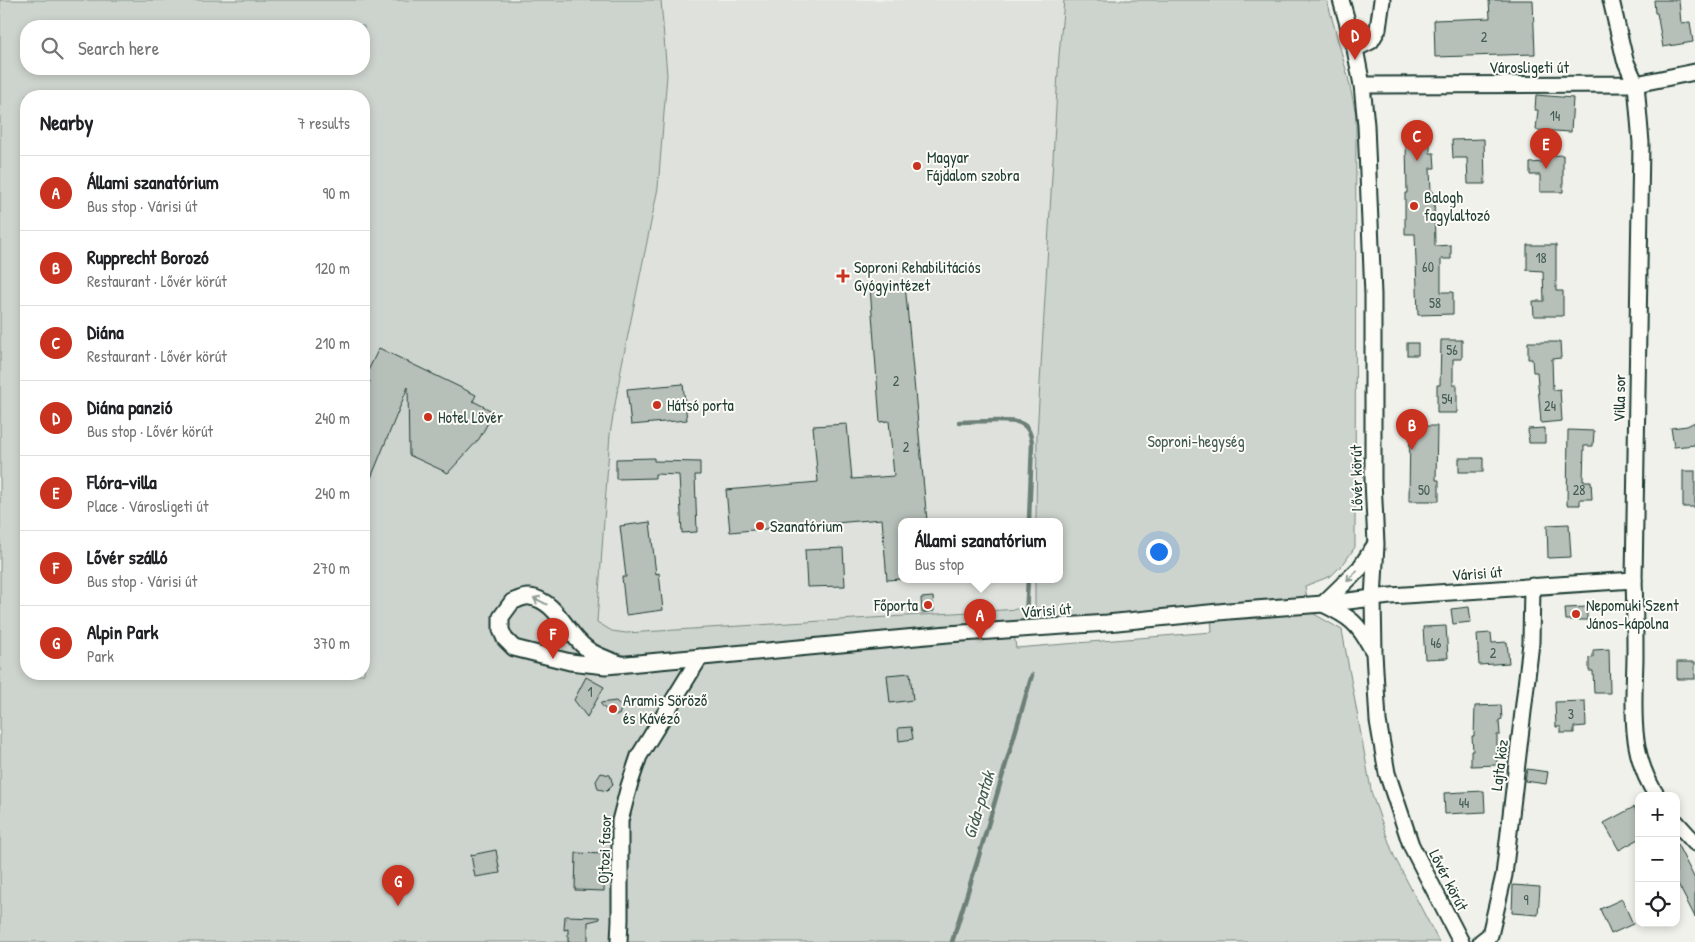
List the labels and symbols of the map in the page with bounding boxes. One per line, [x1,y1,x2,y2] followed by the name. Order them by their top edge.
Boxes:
[1339,19,1371,60] pin: D
[1481,27,1488,46] house number: 2
[1489,56,1570,78] street label: Városligeti út
[1550,106,1560,125] house number: 14
[1401,120,1433,161] pin: C
[1530,128,1562,169] pin: E
[926,146,1019,186] place label: Magyar Fájdalom szobra
[911,160,923,172] marker: Magyar Fájdalom szobra
[1424,186,1490,226] place label: Balogh fagylaltozó
[1408,200,1420,212] marker: Balogh fagylaltozó
[1535,248,1547,267] house number: 18
[854,256,981,296] place label: Soproni Rehabilitációs Gyógyintézet
[1422,257,1434,276] house number: 60
[836,269,850,283] marker: Soproni Rehabilitációs Gyógyintézet
[1429,293,1441,312] house number: 58
[1446,340,1458,359] house number: 56
[893,371,900,390] house number: 2
[1608,374,1630,422] street label: Villa sor
[1441,389,1453,408] house number: 54
[667,394,734,416] place label: Hátsó porta
[1544,396,1556,415] house number: 24
[651,399,663,411] marker: Hátsó porta
[438,406,503,428] place label: Hotel Lövér
[1396,409,1428,450] pin: B
[422,411,434,423] marker: Hotel Lövér
[1147,430,1245,452] park label: Soproni-hegység
[903,437,910,456] house number: 2
[1344,444,1368,511] street label: Lővér körút
[1418,480,1430,499] house number: 50
[1573,480,1585,499] house number: 28
[770,515,843,537] place label: Szanatórium
[754,520,766,532] marker: Szanatórium
[1146,539,1172,565] your location
[1451,560,1503,586] street label: Várisi út
[1346,570,1358,583] one-way arrow
[873,594,918,616] place label: Főporta
[1586,594,1679,634] place label: Nepomuki Szent János-kápolna
[533,596,548,605] one-way arrow
[1020,597,1072,623] street label: Várisi út
[922,599,934,611] marker: Főporta
[964,599,996,640] pin: A
[1570,608,1582,620] marker: Nepomuki Szent János-kápolna
[537,618,569,659] pin: F
[1431,633,1442,652] house number: 46
[1490,643,1497,662] house number: 2
[587,682,593,701] house number: 1
[623,689,708,729] place label: Aramis Söröző és Kávézó
[607,703,619,715] marker: Aramis Söröző és Kávézó
[1568,704,1574,723] house number: 3
[1485,738,1513,792] street label: Lajta köz
[956,767,1001,842] water label: Gida-patak
[1459,793,1469,812] house number: 44
[592,814,616,884] street label: Ojtozi fasor
[1424,846,1474,915] street label: Lővér körút
[382,865,414,906] pin: G
[1523,890,1529,909] house number: 9

